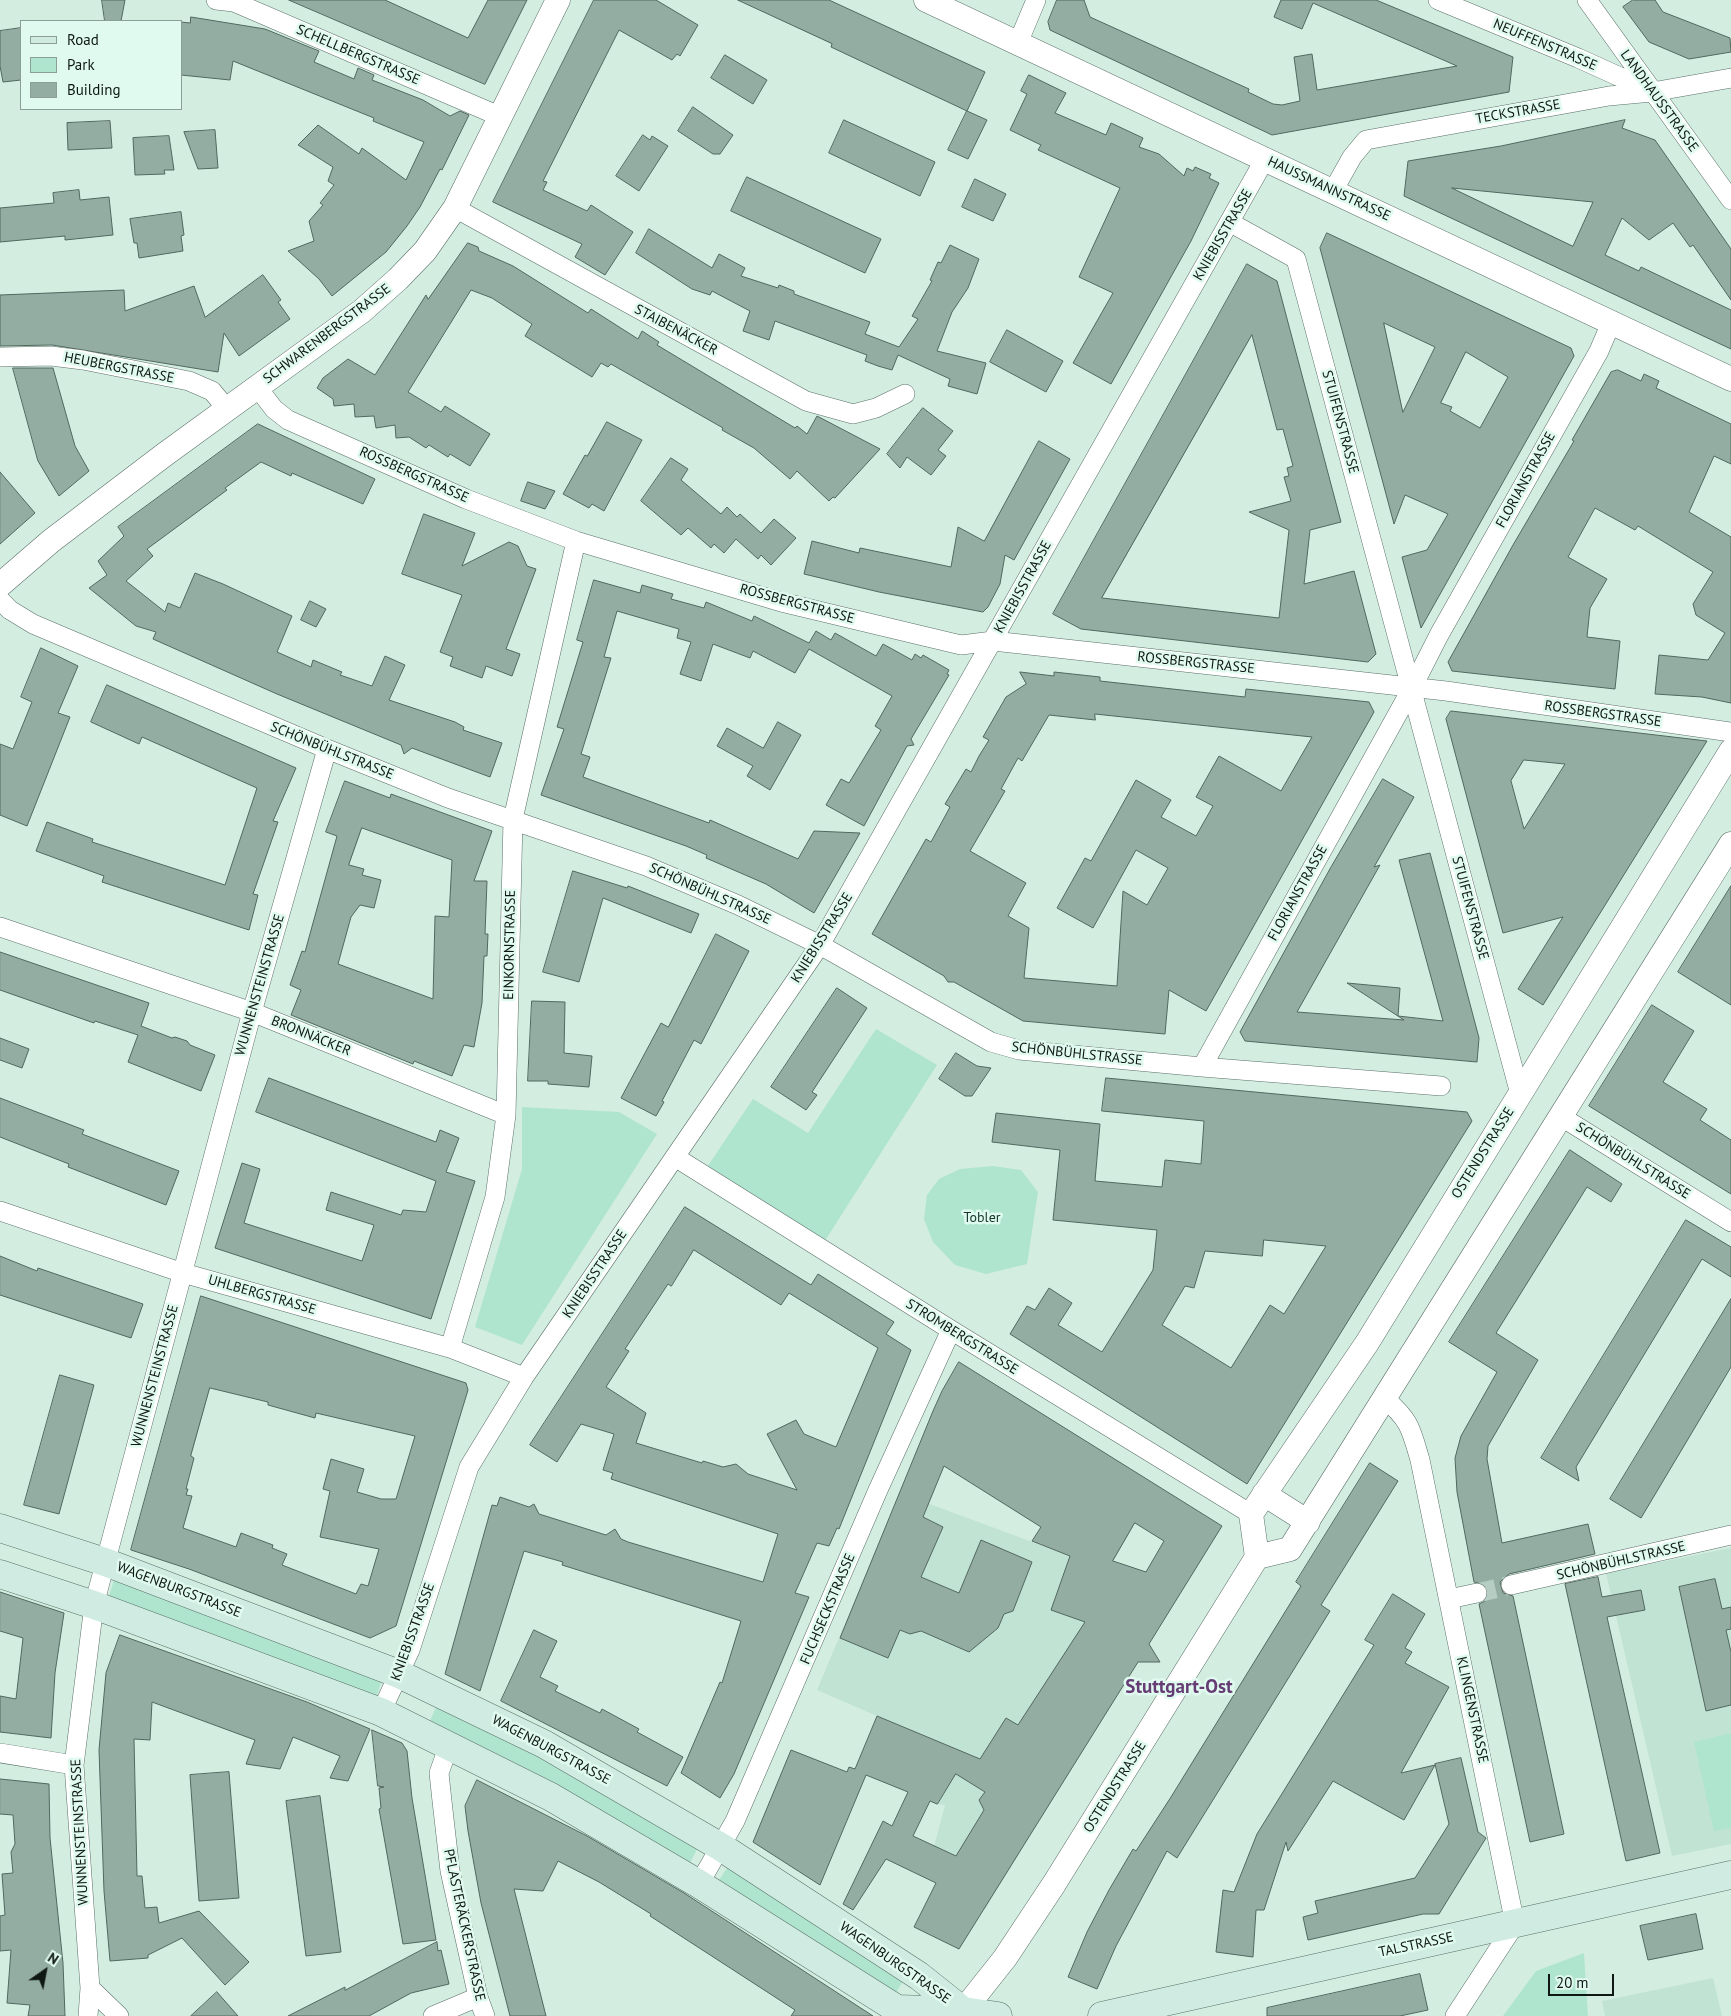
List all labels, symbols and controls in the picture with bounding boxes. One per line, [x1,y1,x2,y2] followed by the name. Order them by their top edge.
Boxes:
[1491,16,1599,74] street label: NEUFFENSTRASSE
[20,20,182,110] legend
[294,21,422,89] street label: SCHELLBERGSTRASSE
[67,30,99,49] text: Road
[1616,47,1702,155] street label: LANDHAUSSTRASSE
[67,55,95,74] text: Park
[67,80,121,99] text: Building
[1474,96,1562,128] street label: TECKSTRASSE
[1265,153,1393,225] street label: HAUSSMANNSTRASSE
[1190,186,1256,284] street label: KNIEBISSTRASSE
[260,281,394,387] street label: SCHWARENBERGSTRASSE
[632,301,720,359] street label: STAIBENÄCKER
[63,349,175,387] street label: HEUBERGSTRASSE
[1318,368,1362,476] street label: STUIFENSTRASSE
[1493,429,1559,531] street label: FLORIANSTRASSE
[357,443,471,507] street label: ROSSBERGSTRASSE
[991,538,1055,636] street label: KNIEBISSTRASSE
[738,581,856,627] street label: ROSSBERGSTRASSE
[1137,648,1255,678] street label: ROSSBERGSTRASSE
[1543,697,1663,731] street label: ROSSBERGSTRASSE
[268,719,396,783] street label: SCHÖNBÜHLSTRASSE
[1265,842,1331,944] street label: FLORIANSTRASSE
[1448,854,1492,962] street label: STUIFENSTRASSE
[647,860,773,928] street label: SCHÖNBÜHLSTRASSE
[501,890,519,1000] street label: EINKORNSTRASSE
[788,890,856,986] street label: KNIEBISSTRASSE
[232,912,288,1058] street label: WUNNENSTEINSTRASSE
[269,1012,353,1060] street label: BRONNÄCKER
[1011,1039,1143,1069] street label: SCHÖNBÜHLSTRASSE
[1448,1104,1518,1202] street label: OSTENDSTRASSE
[1573,1119,1693,1203] street label: SCHÖNBÜHLSTRASSE
[963,1210,1001,1226] park label: Tobler
[559,1227,631,1321] street label: KNIEBISSTRASSE
[206,1272,318,1318] street label: UHLBERGSTRASSE
[903,1296,1021,1378] street label: STROMBERGSTRASSE
[128,1303,182,1449] street label: WUNNENSTEINSTRASSE
[1555,1538,1687,1584] street label: SCHÖNBÜHLSTRASSE
[797,1551,859,1667] street label: FUCHSECKSTRASSE
[114,1559,244,1621] street label: WAGENBURGSTRASSE
[388,1581,438,1683] street label: KNIEBISSTRASSE
[1453,1655,1491,1765] street label: KLINGENSTRASSE
[1125,1677,1233,1699] district label: Stuttgart-Ost
[489,1712,613,1788] street label: WAGENBURGSTRASSE
[1080,1738,1150,1836] street label: OSTENDSTRASSE
[68,1758,92,1906] street label: WUNNENSTEINSTRASSE
[440,1847,488,2003] street label: PFLASTERÄCKERSTRASSE
[836,1918,954,2008] street label: WAGENBURGSTRASSE
[1377,1929,1455,1961] street label: TALSTRASSE
[20,1946,70,1996] north arrow
[44,1948,62,1968] text: N
[1551,1964,1617,1996] scale bar
[1556,1973,1589,1992] text: 20 m

